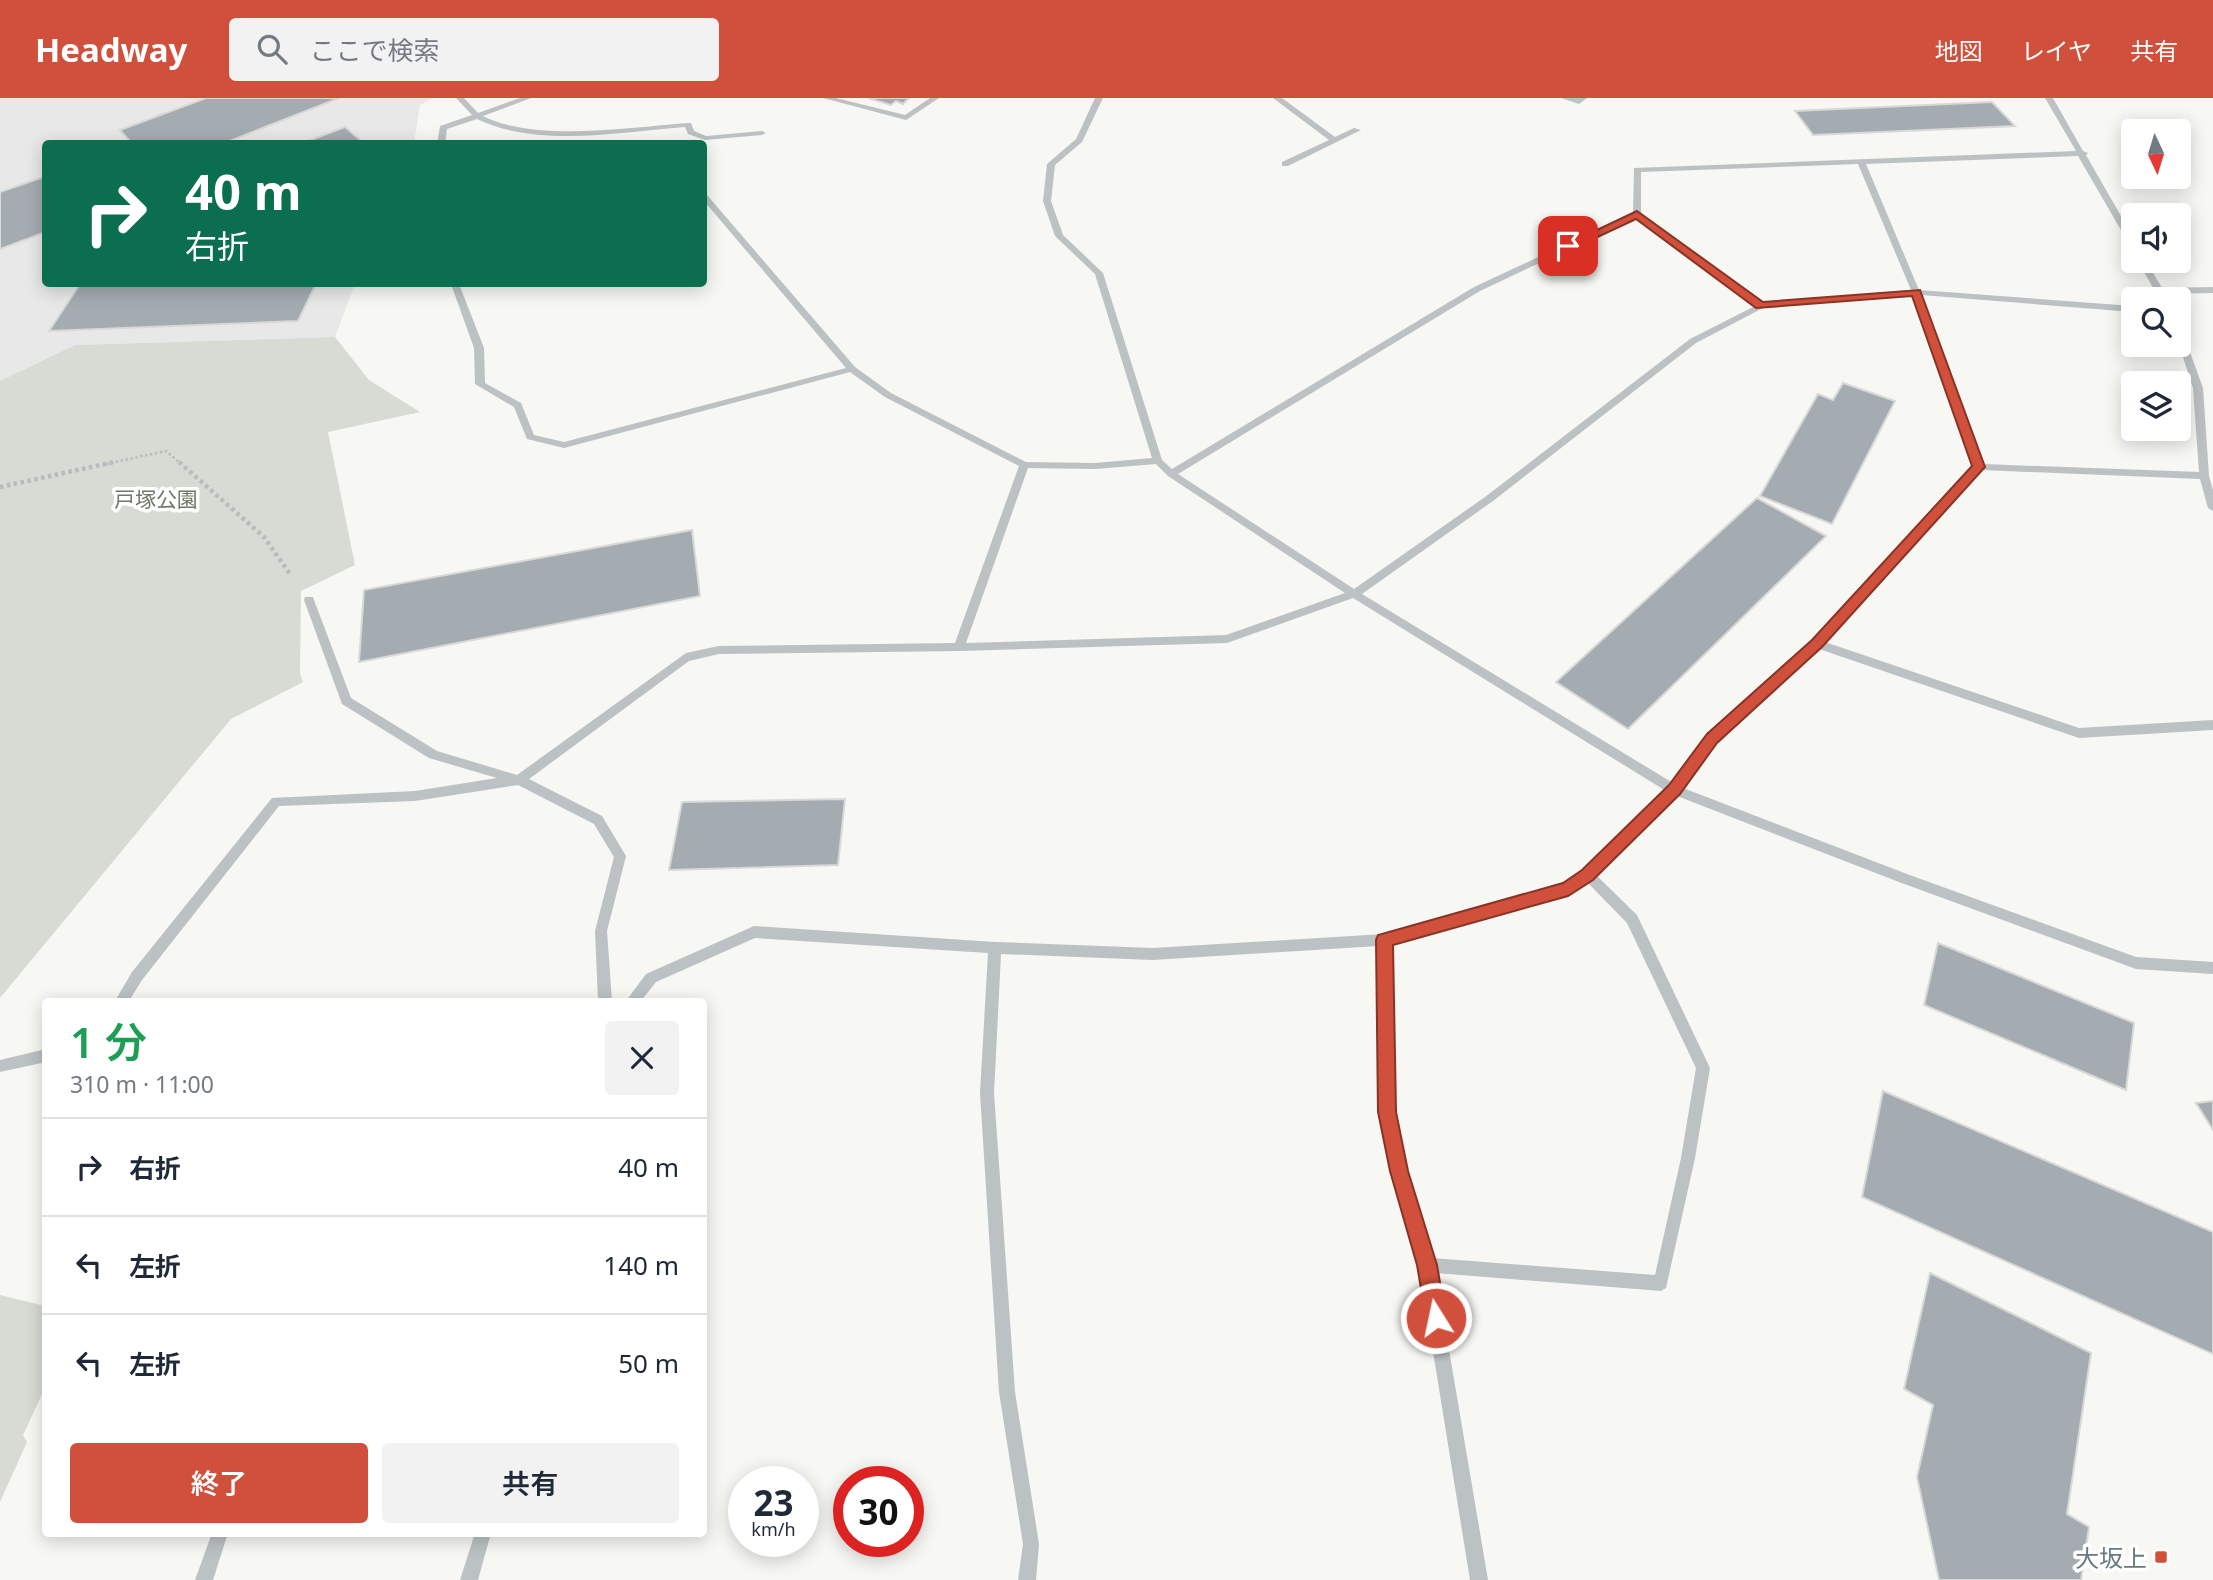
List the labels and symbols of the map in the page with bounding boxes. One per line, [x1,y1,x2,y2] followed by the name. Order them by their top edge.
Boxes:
[2121,119,2191,189] north arrow
[1538,216,1598,276] pin
[114,485,198,513] park label: 戸塚公園
[1399,1281,1473,1355] position arrow
[833,1466,924,1557] speed limit sign: 30
[2075,1541,2147,1574] place label: 大坂上
[2153,1549,2169,1565] marker: 大坂上

